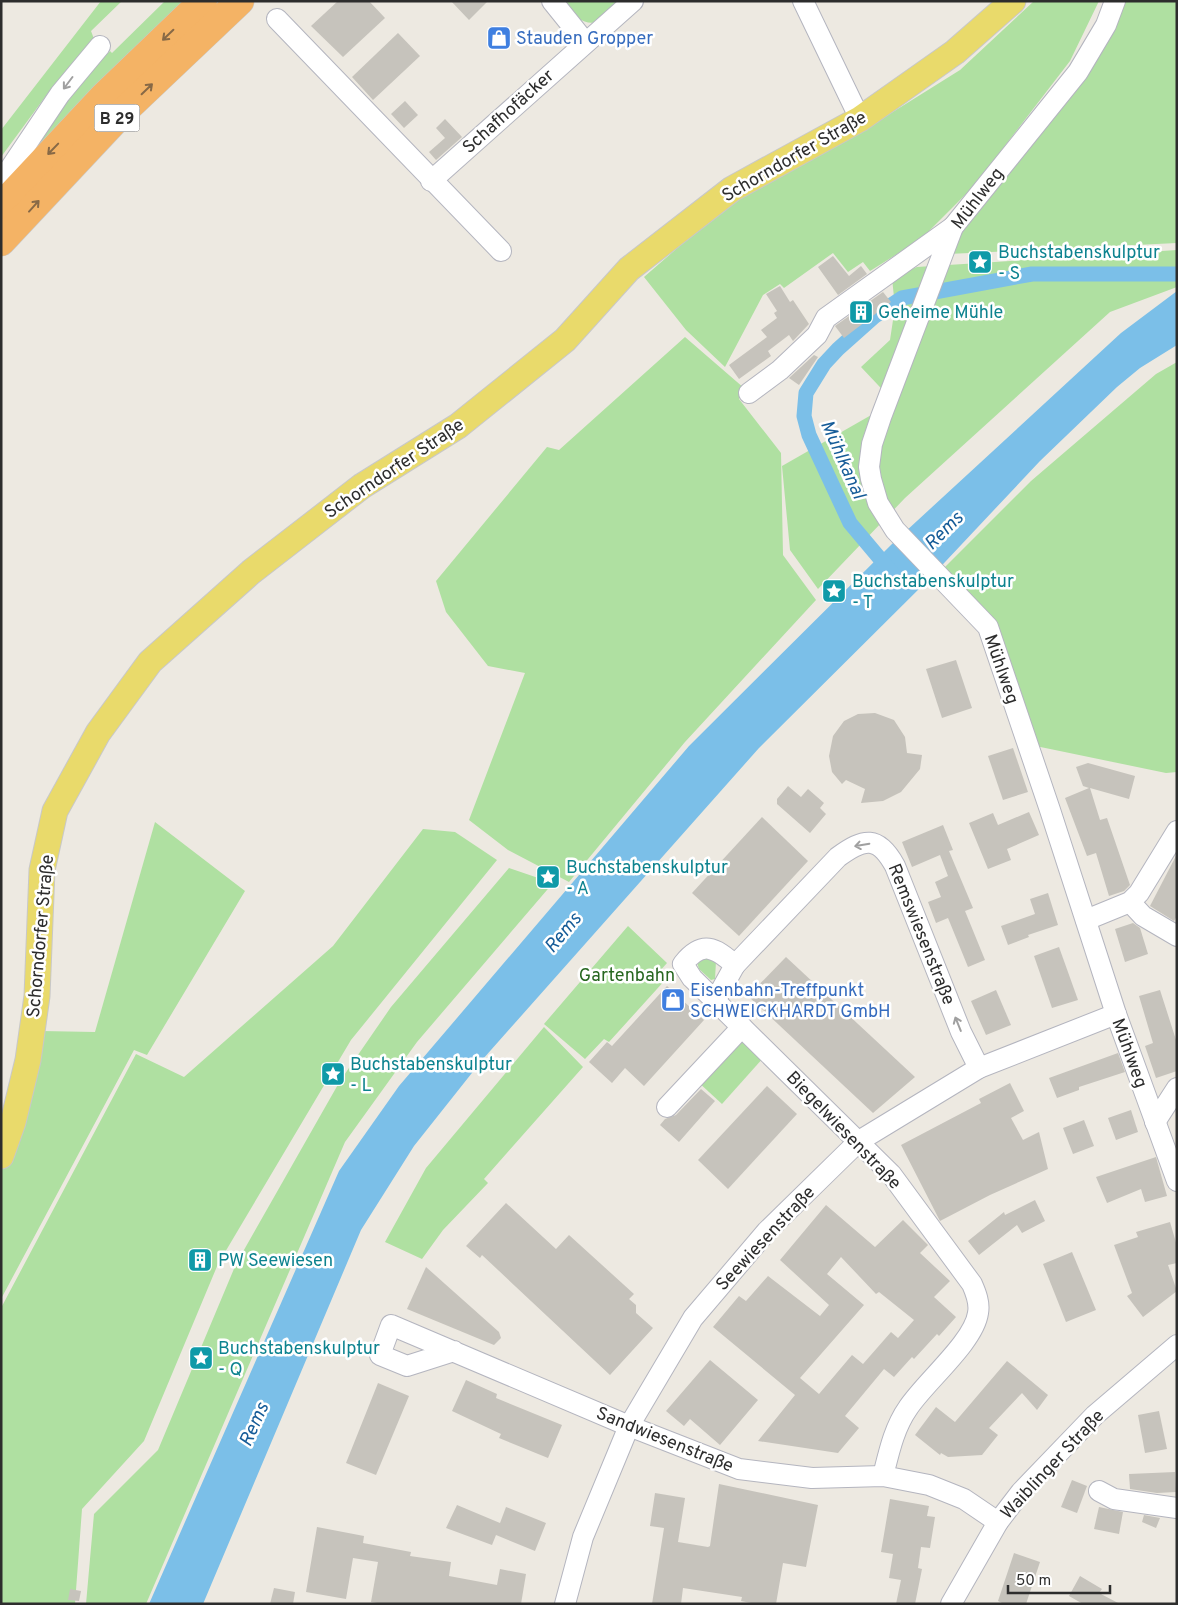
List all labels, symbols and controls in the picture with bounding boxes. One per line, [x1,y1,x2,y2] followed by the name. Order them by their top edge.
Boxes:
[486,25,512,51] shop icon: Stauden Gropper
[516,28,653,51] place label: Stauden Gropper
[161,29,174,41] one-way arrow
[458,65,560,159] street label: Schafhofäcker
[63,76,74,89] one-way arrow
[141,83,153,95] one-way arrow
[94,105,140,132] road number: B 29
[718,106,871,208] street label: Schorndorfer Straße
[47,143,59,156] one-way arrow
[947,163,1009,234] street label: Mühlweg
[28,199,40,212] one-way arrow
[998,242,1160,286] place label: Buchstabenskulptur - S
[967,249,993,275] place icon: Buchstabenskulptur - S
[848,299,874,325] building icon: Geheime Mühle
[878,302,1003,325] place label: Geheime Mühle
[321,414,469,524] street label: Schorndorfer Straße
[814,417,871,504] water label: Mühlkanal
[920,507,969,556] water label: Rems
[852,571,1014,615] place label: Buchstabenskulptur - T
[821,578,847,604] place icon: Buchstabenskulptur - T
[978,632,1023,707] street label: Mühlweg
[854,840,870,850] one-way arrow
[23,854,60,1019] street label: Schorndorfer Straße
[566,857,728,901] place label: Buchstabenskulptur - A
[882,861,959,1008] street label: Remswiesenstraße
[535,864,561,890] place icon: Buchstabenskulptur - A
[540,908,588,958] water label: Rems
[579,965,675,988] park label: Gartenbahn
[690,980,891,1024] place label: Eisenbahn-Treffpunkt SCHWEICKHARDT GmbH
[660,987,686,1013] shop icon: Eisenbahn-Treffpunkt SCHWEICKHARDT GmbH
[1105,1016,1152,1091] street label: Mühlweg
[953,1017,962,1032] one-way arrow
[350,1054,512,1098] place label: Buchstabenskulptur - L
[320,1061,346,1087] place icon: Buchstabenskulptur - L
[780,1067,905,1195] street label: Biegelwiesenstraße
[712,1182,821,1296] street label: Seewiesenstraße
[187,1247,213,1273] building icon: PW Seewiesen
[218,1250,333,1273] place label: PW Seewiesen
[218,1338,380,1382] place label: Buchstabenskulptur - Q
[188,1345,214,1371] place icon: Buchstabenskulptur - Q
[235,1399,275,1451] water label: Rems
[592,1402,737,1478] street label: Sandwiesenstraße
[996,1405,1110,1525] street label: Waiblinger Straße
[1008,1562,1110,1594] scale bar
[1016,1572,1051,1591] text: 50 m

